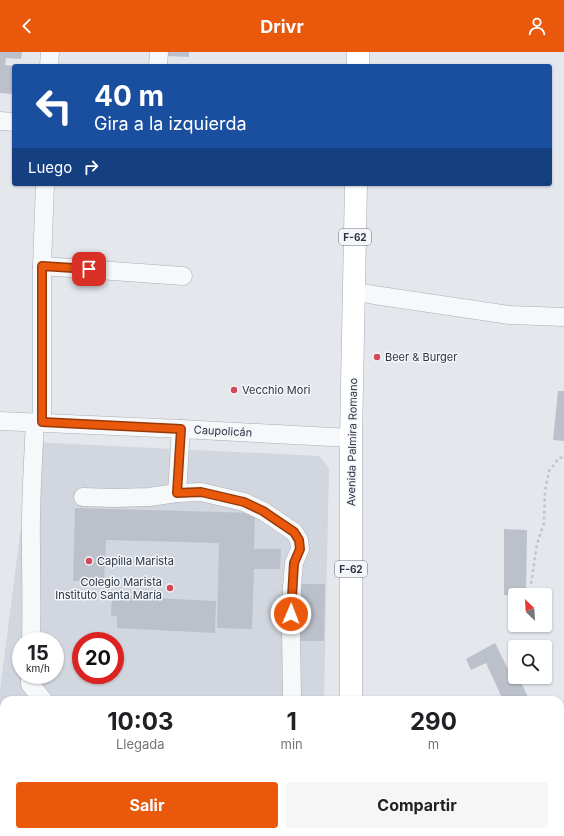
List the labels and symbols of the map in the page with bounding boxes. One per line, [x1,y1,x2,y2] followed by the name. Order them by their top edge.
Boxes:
[339,229,371,245] road number: F-62
[72,252,106,286] pin
[385,350,457,364] place label: Beer & Burger
[372,352,382,362] marker: Beer & Burger
[344,377,360,506] street label: Avenida Palmira Romano
[242,383,310,397] place label: Vecchio Mori
[229,385,239,395] marker: Vecchio Mori
[193,422,253,440] street label: Caupolicán
[97,554,174,568] place label: Capilla Marista
[84,556,94,566] marker: Capilla Marista
[335,561,367,577] road number: F-62
[55,575,162,602] place label: Colegio Marista Instituto Santa María
[165,583,175,593] marker: Colegio Marista Instituto Santa María
[508,588,552,632] north arrow
[270,593,312,635] position arrow
[72,632,124,684] speed limit sign: 20

